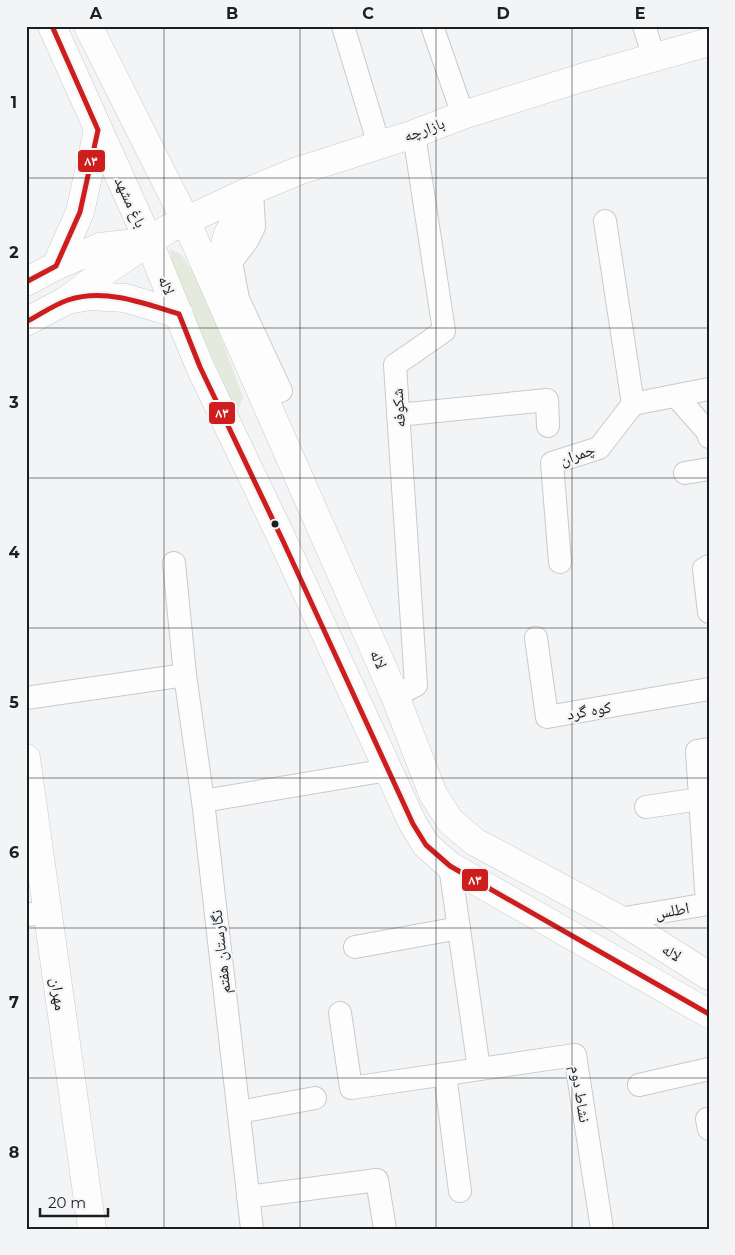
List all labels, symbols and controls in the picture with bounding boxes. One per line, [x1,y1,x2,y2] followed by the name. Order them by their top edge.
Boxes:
[89,4,103,23] text: A
[226,4,238,23] text: B
[362,4,374,23] text: C
[496,4,510,23] text: D
[635,4,645,23] text: E
[11,93,17,112] text: 1
[401,113,447,146] street label: بازارچه
[77,149,106,173] line badge: ۸۳
[84,152,98,170] text: ۸۳
[110,174,151,231] street label: باغ مشهد
[9,243,19,262] text: 2
[154,273,179,298] street label: لاله
[388,388,409,428] street label: شکوفه
[8,393,19,412] text: 3
[208,401,236,425] line badge: ۸۳
[215,404,229,422] text: ۸۳
[557,439,598,471] street label: چمران
[270,519,280,529] unlabelled marker
[8,543,20,562] text: 4
[366,647,391,672] street label: لاله
[9,693,19,712] text: 5
[565,697,613,724] street label: کوه گرد
[9,843,19,862] text: 6
[461,868,489,892] line badge: ۸۳
[468,871,482,889] text: ۸۳
[653,898,691,924] street label: اطلس
[207,909,235,995] street label: نگارستان هفتم
[659,939,685,965] street label: لاله
[46,976,70,1012] street label: مهران
[9,993,19,1012] text: 7
[566,1064,594,1124] street label: نشاط دوم
[9,1143,19,1162] text: 8
[40,1185,108,1217] scale bar
[48,1193,86,1212] text: 20 m

